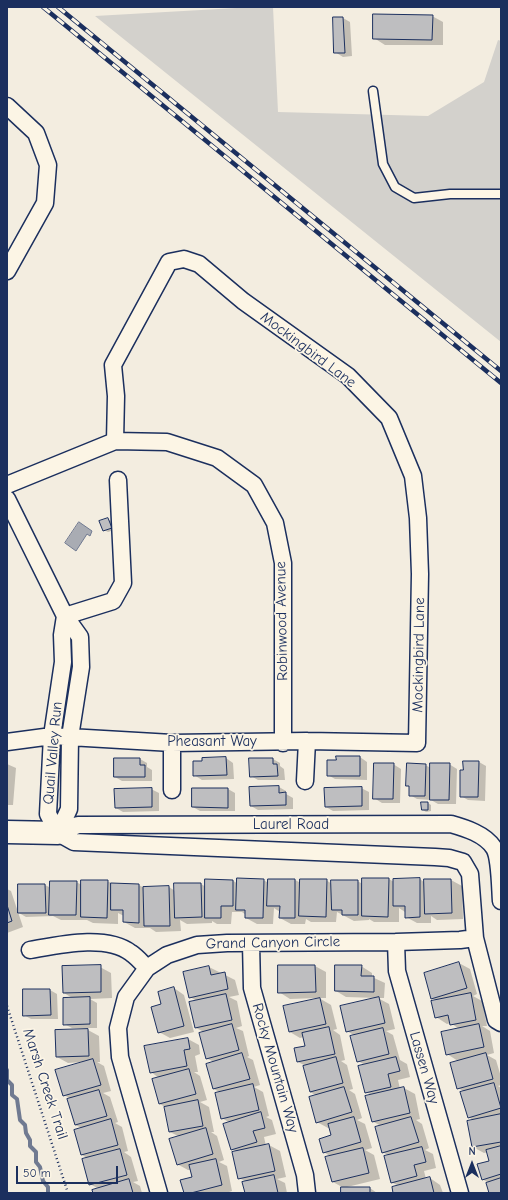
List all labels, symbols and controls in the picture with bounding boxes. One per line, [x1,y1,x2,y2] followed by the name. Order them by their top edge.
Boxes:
[257,308,359,392] street label: Mockingbird Lane
[272,561,292,681] street label: Robinwood Avenue
[409,597,429,713] street label: Mockingbird Lane
[40,701,66,805] street label: Quail Valley Run
[167,733,257,751] street label: Pheasant Way
[253,816,329,834] street label: Laurel Road
[206,933,340,953] street label: Grand Canyon Circle
[248,1001,302,1135] street label: Rocky Mountain Way
[19,1026,71,1142] street label: Marsh Creek Trail
[405,1030,443,1106] street label: Lassen Way
[452,1144,492,1184] north arrow
[468,1145,476,1158] text: N
[18,1158,120,1184] scale bar
[23,1166,51,1180] text: 50 m

